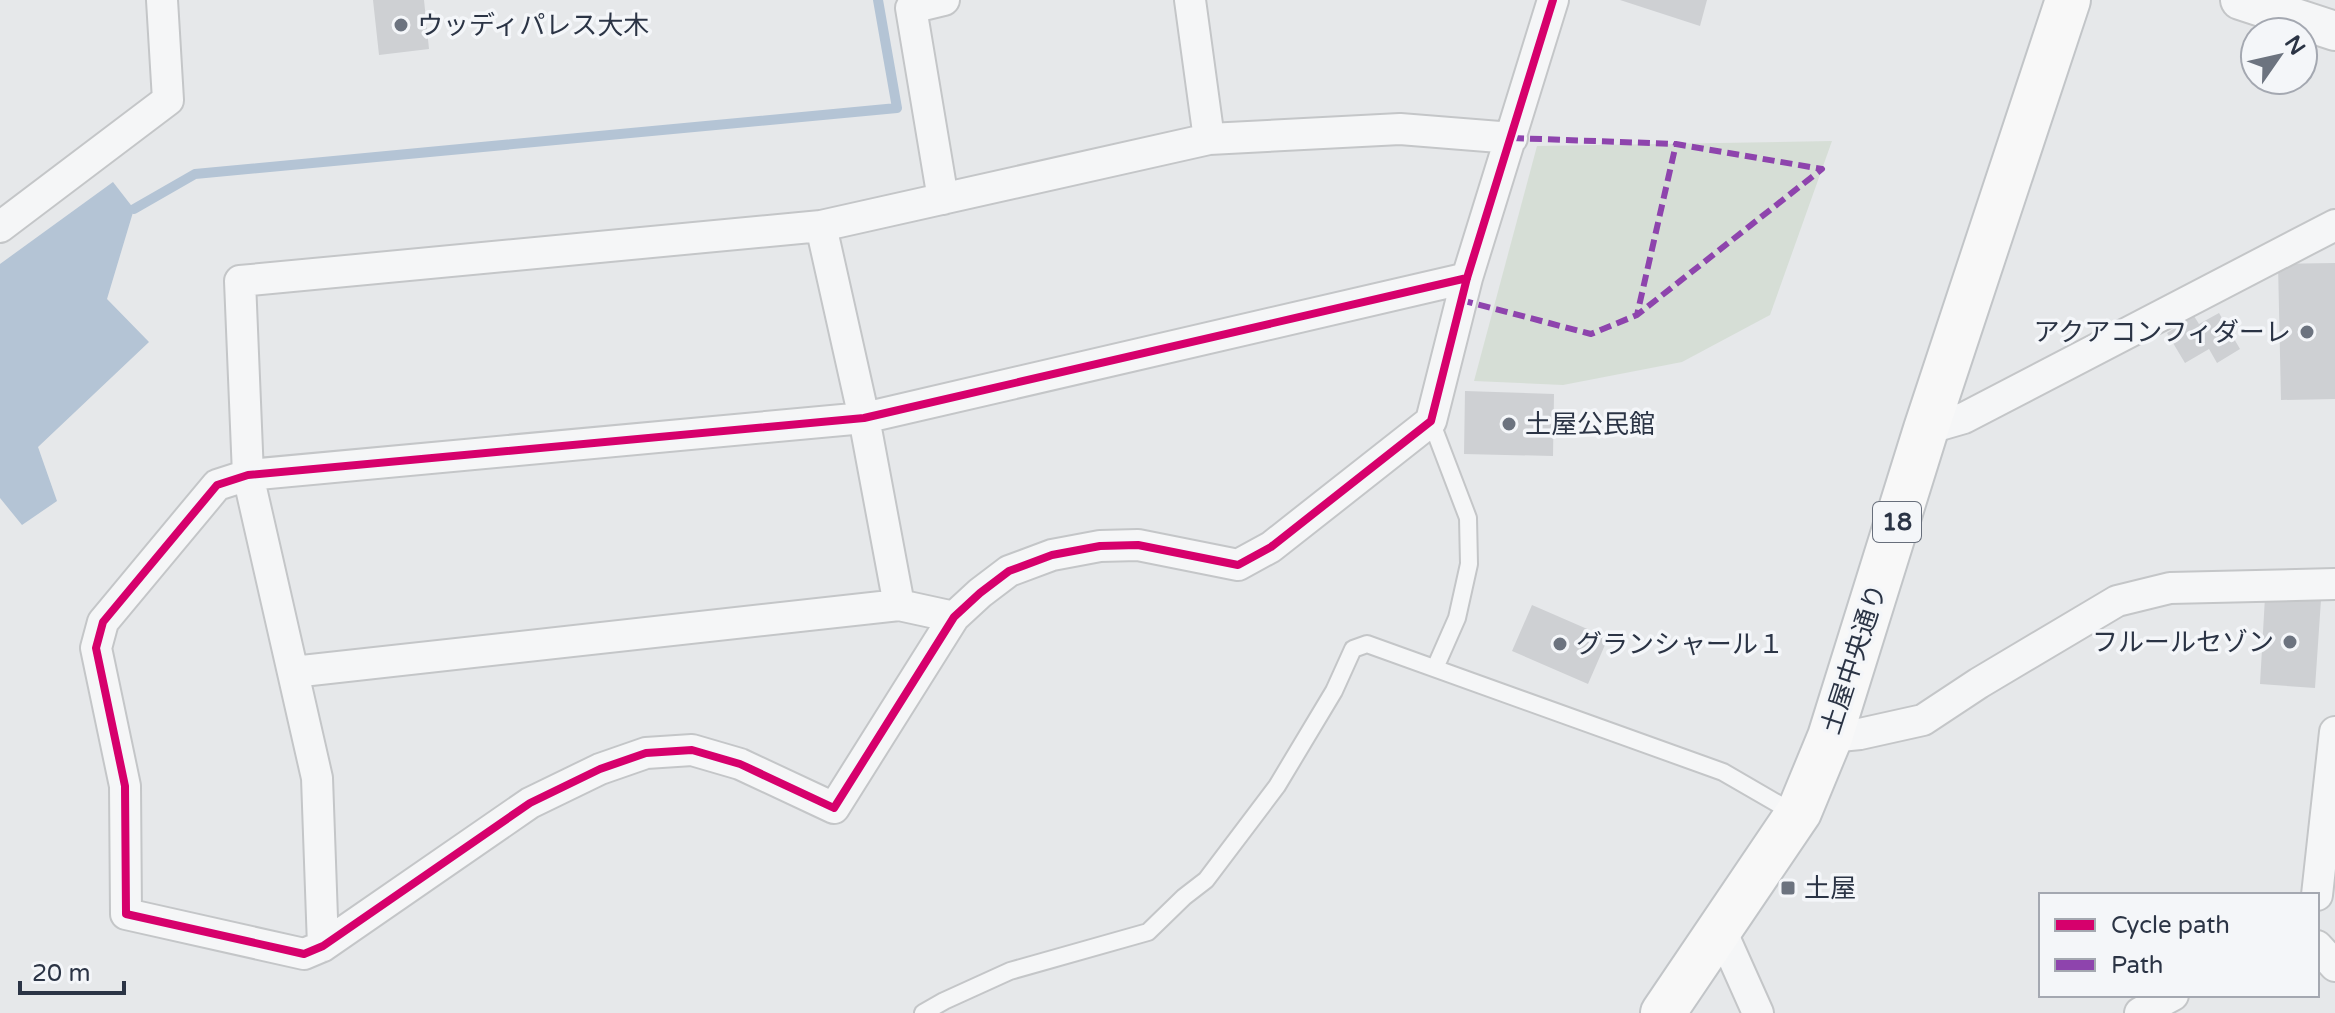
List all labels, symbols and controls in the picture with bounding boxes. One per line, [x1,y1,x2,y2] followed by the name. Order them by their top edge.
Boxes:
[417,10,649,41] place label: ウッディパレス大木
[392,16,410,34] marker: ウッディパレス大木
[2239,16,2319,96] north arrow
[2279,31,2310,60] text: N
[2034,317,2291,348] place label: アクアコンフィダーレ
[2298,323,2316,341] marker: アクアコンフィダーレ
[1525,409,1655,440] place label: 土屋公民館
[1500,415,1518,433] marker: 土屋公民館
[1873,502,1921,542] road number: 18
[1815,580,1893,738] street label: 土屋中央通り
[2092,627,2274,658] place label: フルールセゾン
[1576,629,1784,660] place label: グランシャール１
[2281,633,2299,651] marker: フルールセゾン
[1551,635,1569,653] marker: グランシャール１
[1804,873,1856,904] place label: 土屋
[1779,879,1797,897] marker: 土屋
[2039,893,2319,997] legend
[2111,911,2230,940] text: Cycle path
[20,945,124,995] scale bar
[2111,951,2164,980] text: Path
[32,959,90,988] text: 20 m

